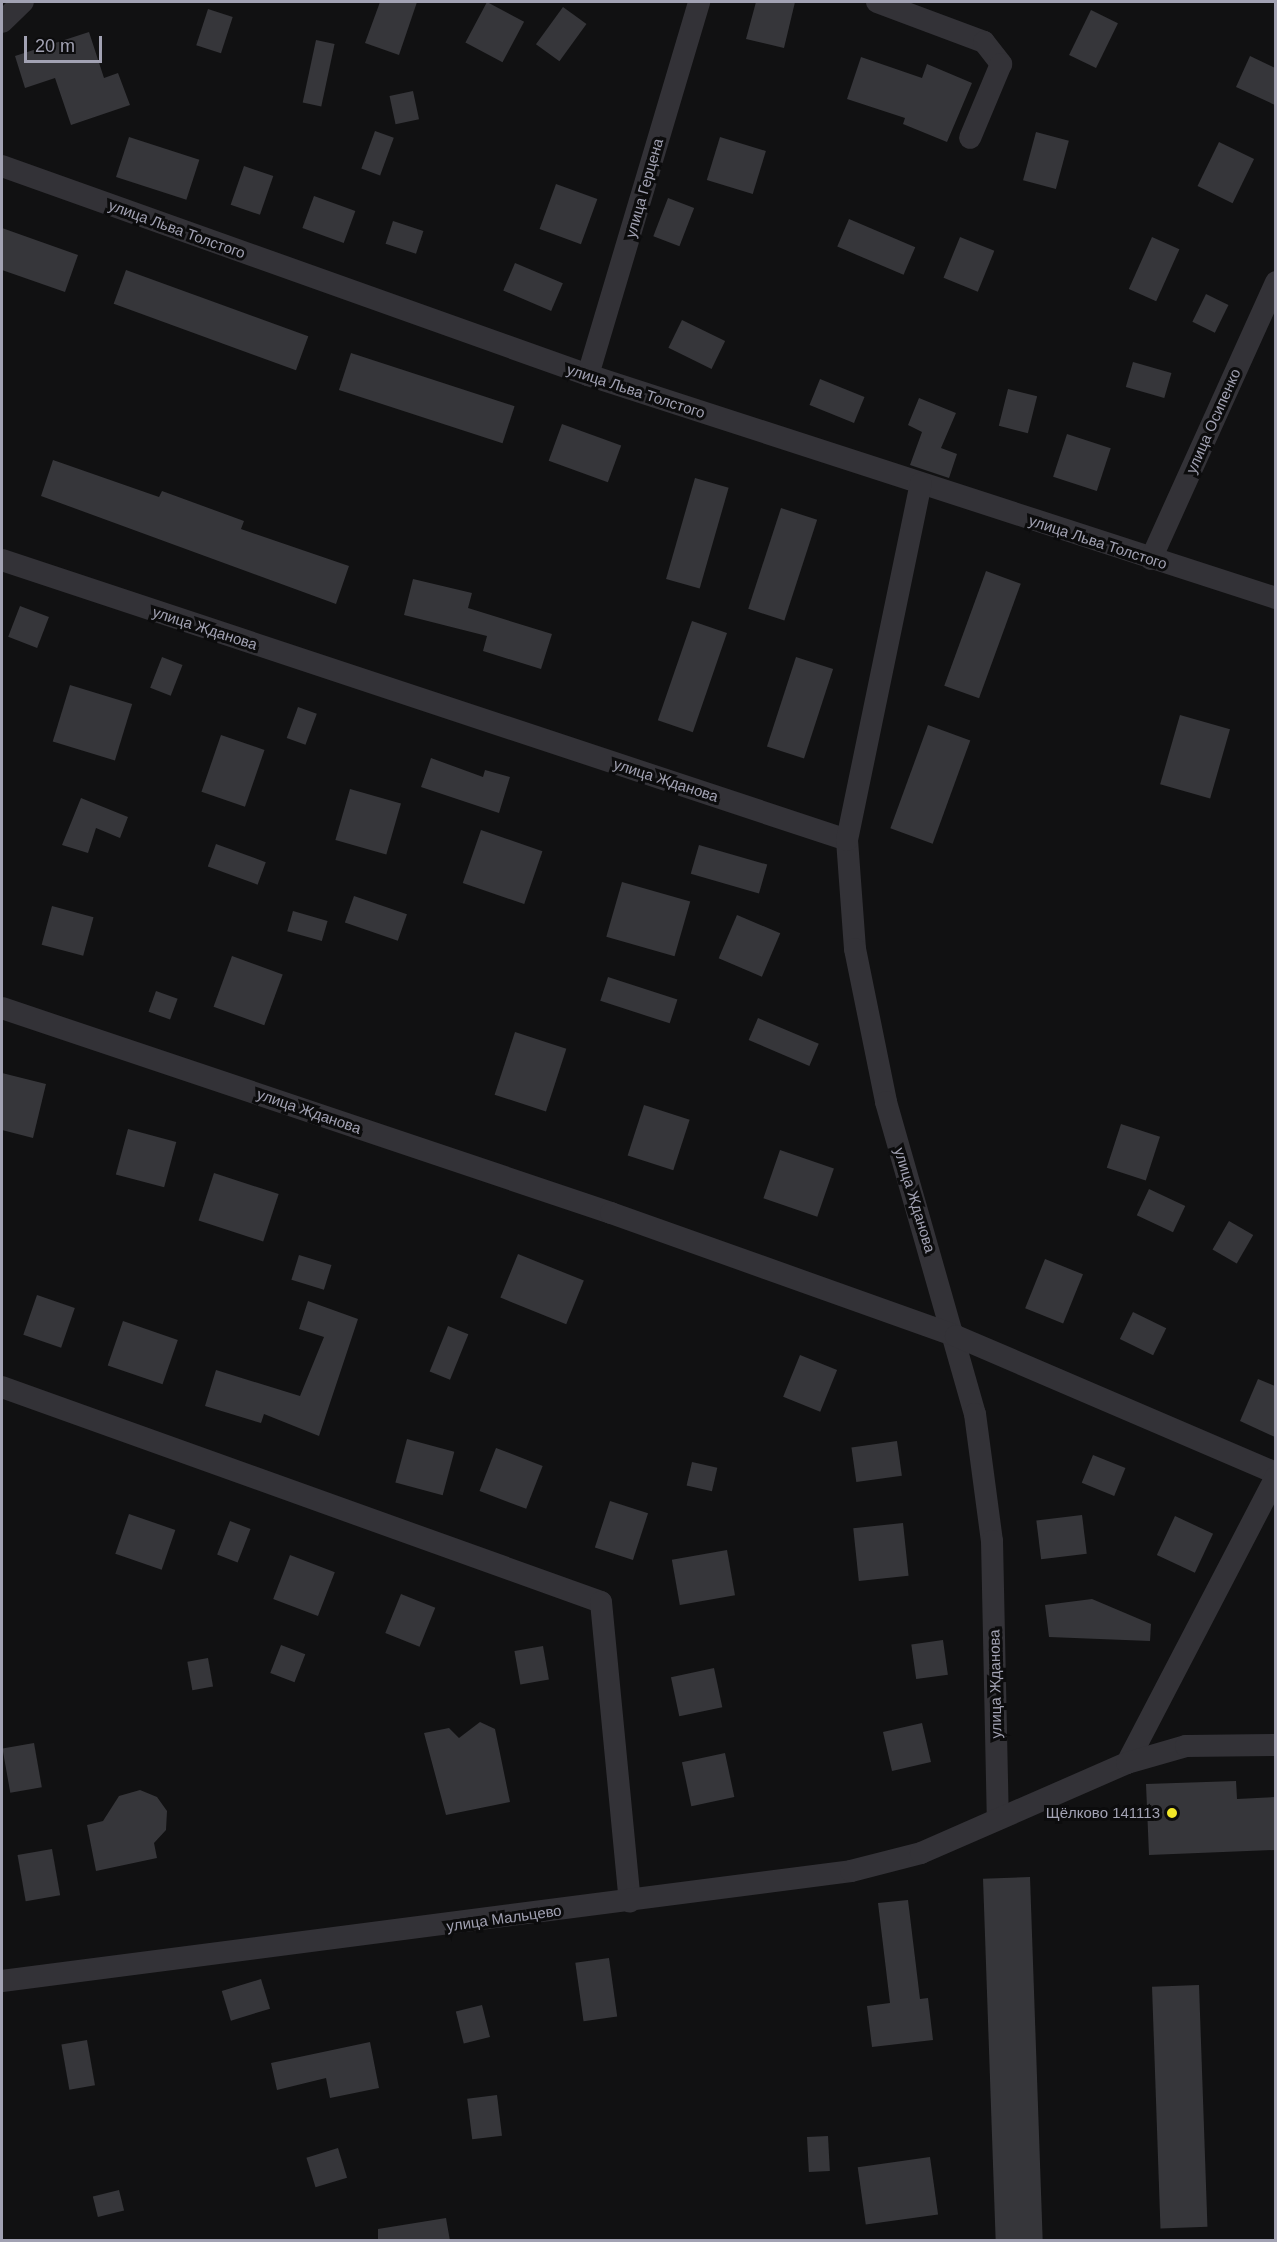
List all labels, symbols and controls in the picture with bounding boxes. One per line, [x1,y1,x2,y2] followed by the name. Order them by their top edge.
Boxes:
[27,24,105,62] scale bar
[35,36,75,56] text: 20 m
[621,136,667,240] street label: улица Герцена
[106,196,248,262] street label: улица Льва Толстого
[565,360,707,422] street label: улица Льва Толстого
[1182,366,1244,476] street label: улица Осипенко
[1027,511,1169,573] street label: улица Льва Толстого
[150,603,260,653] street label: улица Жданова
[611,755,721,805] street label: улица Жданова
[254,1085,364,1137] street label: улица Жданова
[890,1145,940,1255] street label: улица Жданова
[985,1629,1005,1739] street label: улица Жданова
[1046,1804,1160,1822] place label: Щёлково 141113
[1165,1806,1179,1820] marker: Щёлково 141113
[445,1901,563,1935] street label: улица Мальцево

